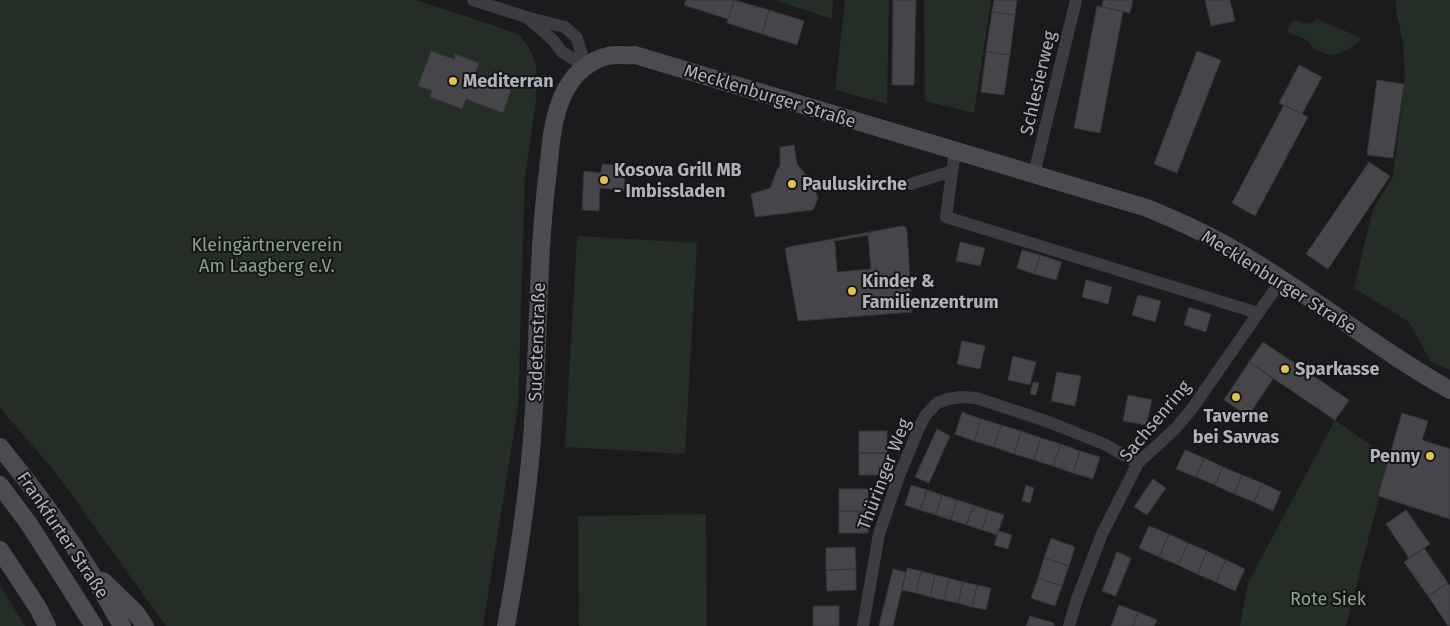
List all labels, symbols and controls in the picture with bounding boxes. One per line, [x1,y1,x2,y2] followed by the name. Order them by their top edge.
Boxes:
[1015,28,1061,137] street label: Schlesierweg
[681,59,859,133] street label: Mecklenburger Straße
[463,70,554,92] place label: Mediterran
[447,75,459,87] marker: Mediterran
[614,159,742,202] place label: Kosova Grill MB - Imbissladen
[802,173,907,195] place label: Pauluskirche
[598,174,610,186] marker: Kosova Grill MB - Imbissladen
[786,178,798,190] marker: Pauluskirche
[1197,225,1361,339] street label: Mecklenburger Straße
[191,234,343,277] park label: Kleingärtnerverein Am Laagberg e.V.
[862,270,999,313] place label: Kinder & Familienzentrum
[524,282,550,402] street label: Sudetenstraße
[846,285,858,297] marker: Kinder & Familienzentrum
[1295,358,1380,380] place label: Sparkasse
[1279,363,1291,375] marker: Sparkasse
[1115,375,1196,466] street label: Sachsenring
[1230,391,1242,403] marker: Taverne bei Savvas
[1193,405,1279,448] place label: Taverne bei Savvas
[853,415,916,533] street label: Thüringer Weg
[1370,445,1421,467] place label: Penny
[1424,450,1436,462] marker: Penny
[12,467,114,603] street label: Frankfurter Straße
[1290,588,1367,610] park label: Rote Siek

